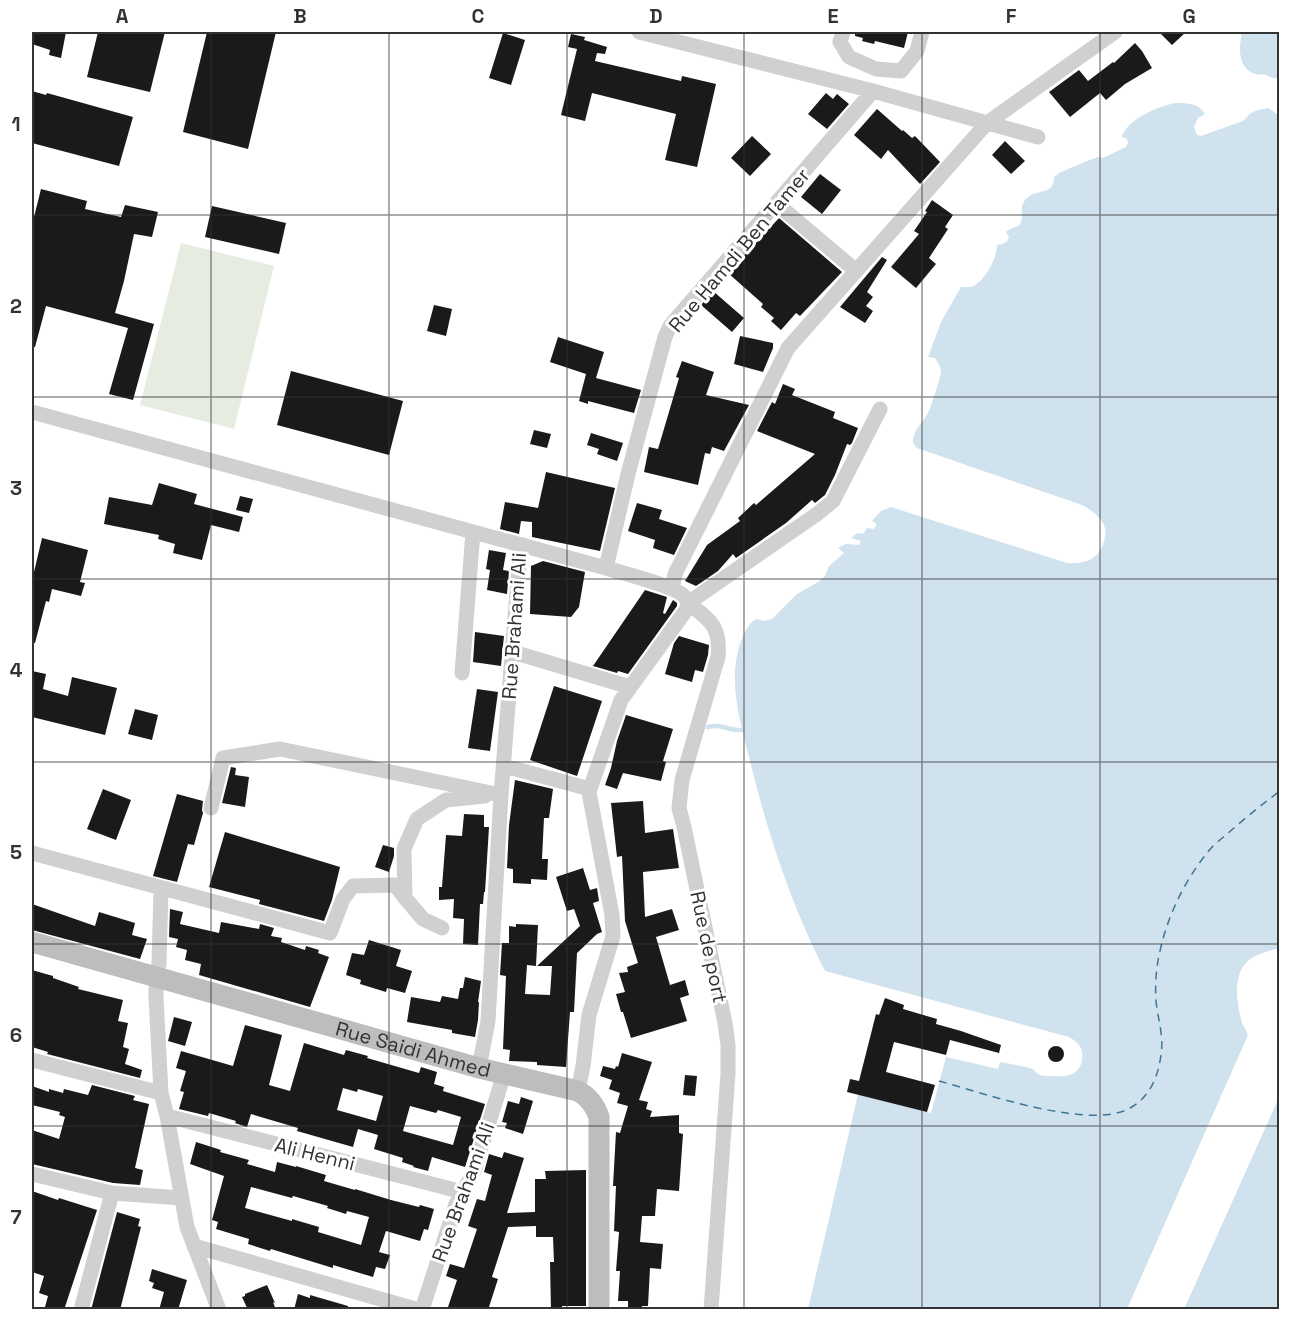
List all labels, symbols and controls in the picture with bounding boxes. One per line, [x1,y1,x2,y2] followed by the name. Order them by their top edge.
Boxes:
[116,3,129,29] text: A
[293,3,307,29] text: B
[472,3,485,29] text: C
[649,3,663,29] text: D
[827,3,839,29] text: E
[1006,3,1017,29] text: F
[1182,3,1196,29] text: G
[11,111,21,137] text: 1
[663,163,815,337] street label: Rue Hamdi Ben Tamer
[10,293,22,319] text: 2
[10,475,22,501] text: 3
[496,552,532,700] street label: Rue Brahami Ali
[10,657,23,683] text: 4
[10,839,22,865] text: 5
[684,889,734,1005] street label: Rue de port
[333,1015,493,1083] street label: Rue Saidi Ahmed
[10,1022,22,1048] text: 6
[426,1119,500,1265] street label: Rue Brahami Ali
[272,1131,358,1177] street label: Ali Henni
[10,1204,22,1230] text: 7

